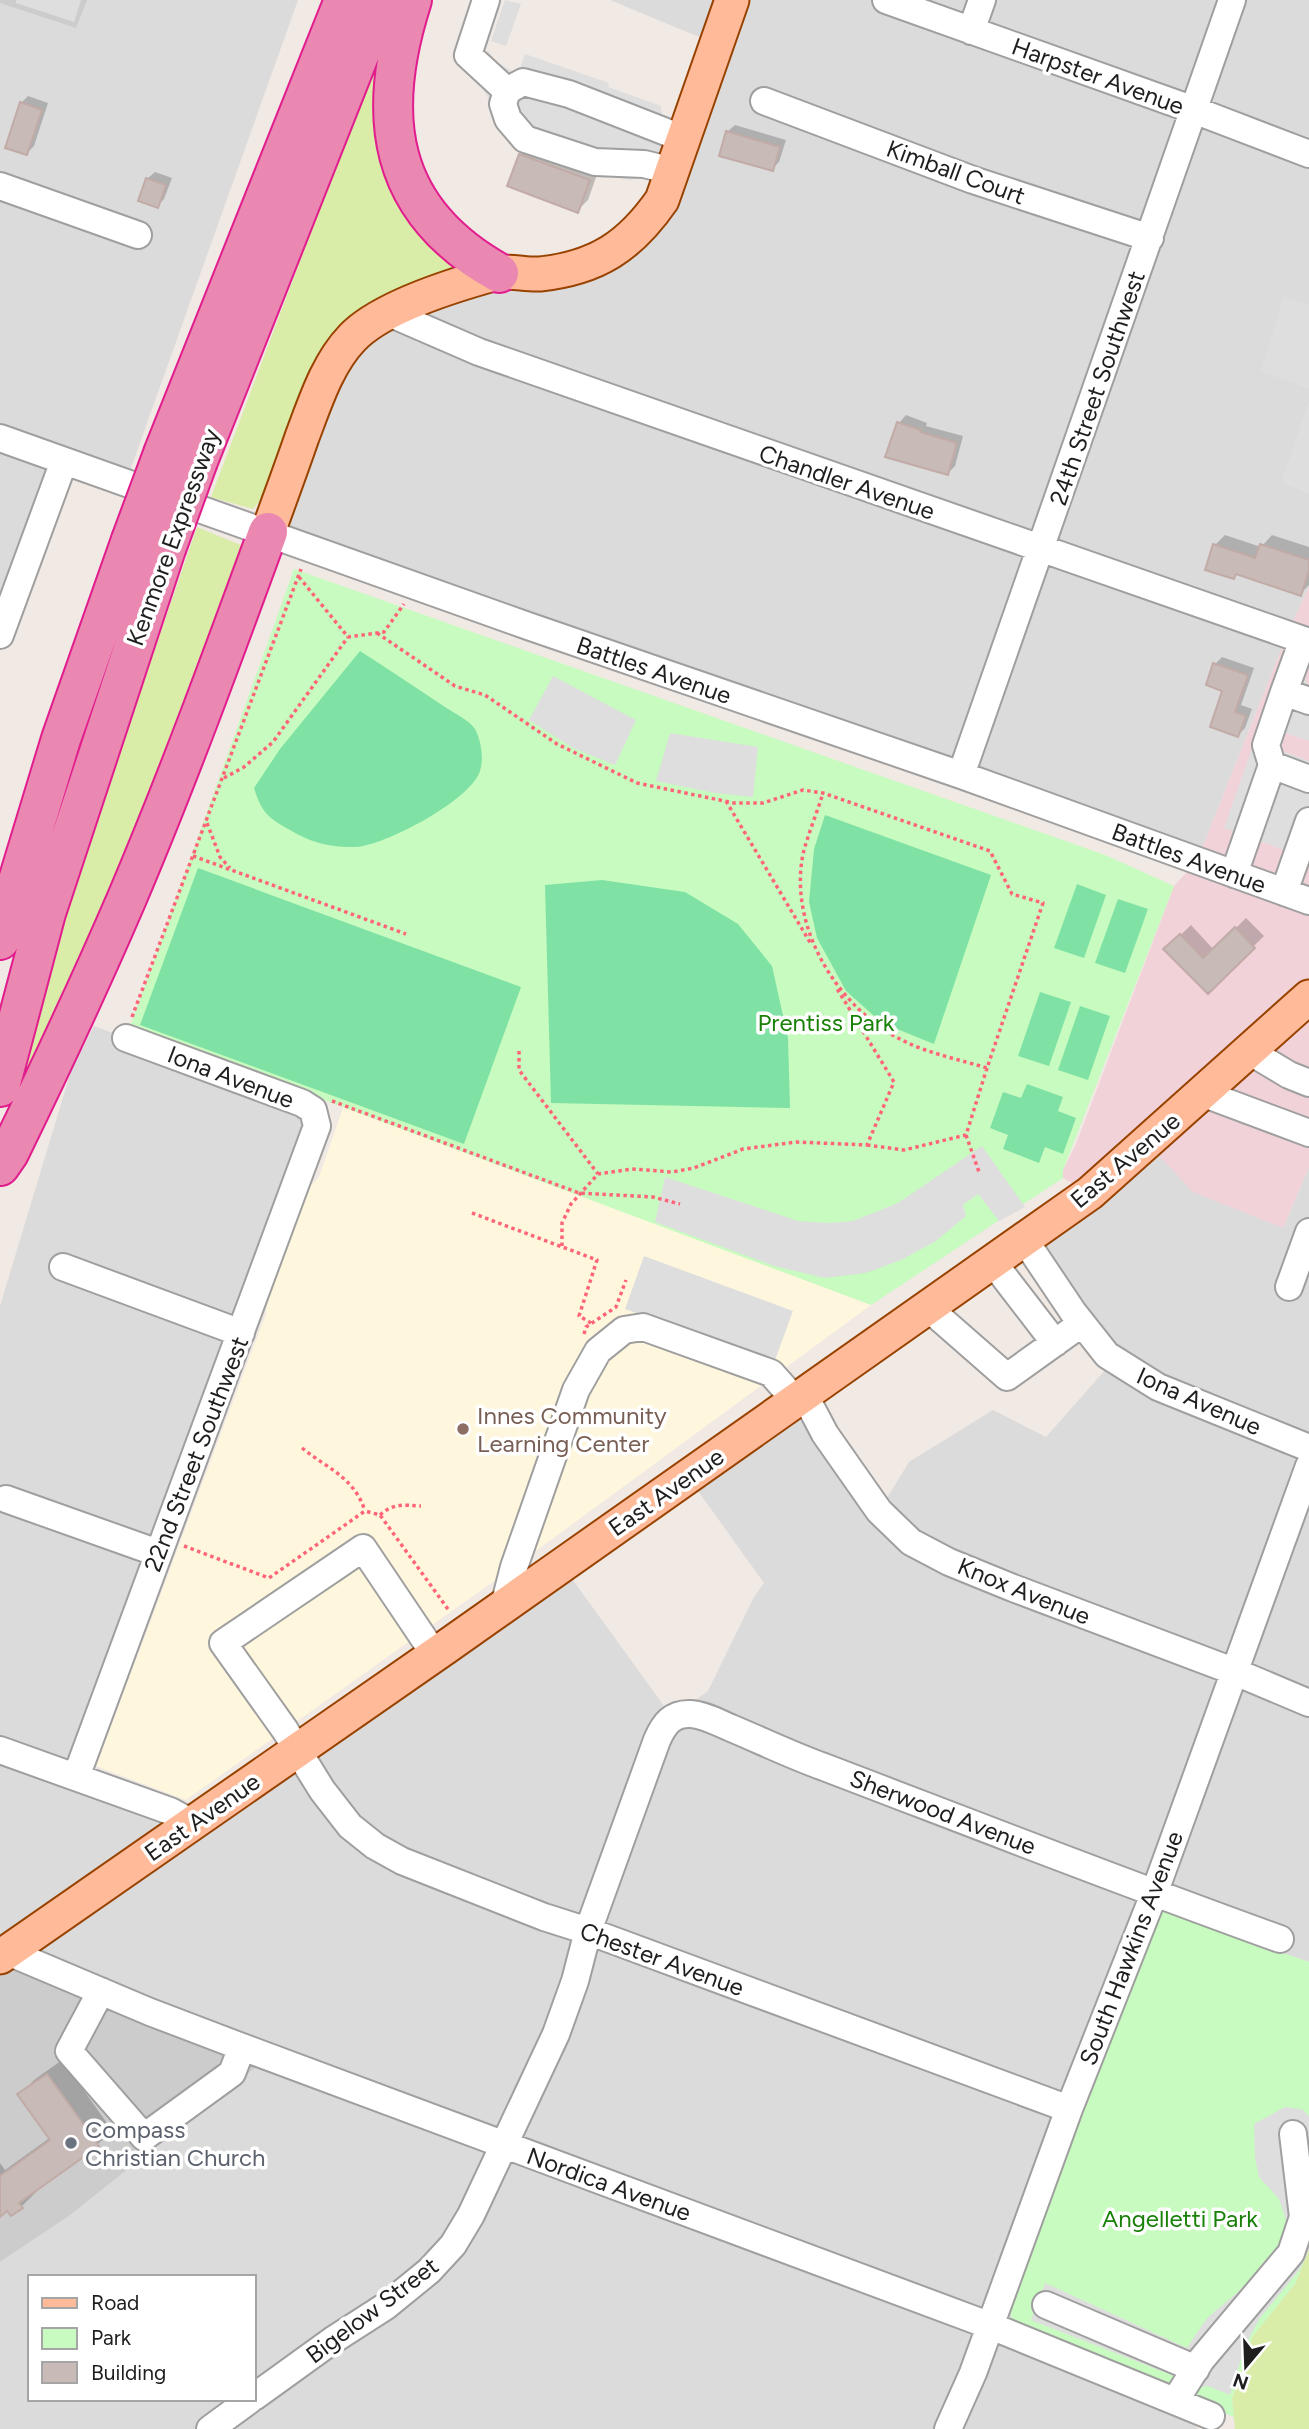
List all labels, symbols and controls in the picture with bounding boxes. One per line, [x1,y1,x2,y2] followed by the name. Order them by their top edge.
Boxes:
[1008,31,1188,121] street label: Harpster Avenue
[883,134,1029,210] street label: Kimball Court
[1043,267,1151,509] street label: 24th Street Southwest
[120,424,226,650] street label: Kenmore Expressway
[755,438,939,526] street label: Chandler Avenue
[573,630,735,710] street label: Battles Avenue
[1108,817,1270,899] street label: Battles Avenue
[758,1008,895,1037] park label: Prentiss Park
[164,1040,298,1114] street label: Iona Avenue
[1064,1106,1186,1214] street label: East Avenue
[138,1332,254,1576] street label: 22nd Street Southwest
[1132,1361,1266,1441] street label: Iona Avenue
[477,1401,667,1458] place label: Innes Community Learning Center
[455,1421,471,1437] marker: Innes Community Learning Center
[603,1442,729,1542] street label: East Avenue
[954,1551,1094,1631] street label: Knox Avenue
[846,1763,1040,1861] street label: Sherwood Avenue
[139,1767,265,1867] street label: East Avenue
[1073,1827,1189,2069] street label: South Hawkins Avenue
[576,1916,748,2002] street label: Chester Avenue
[85,2115,265,2172] place label: Compass Christian Church
[63,2135,79,2151] marker: Compass Christian Church
[523,2141,695,2227] street label: Nordica Avenue
[1102,2204,1258,2233] park label: Angelletti Park
[300,2251,444,2369] street label: Bigelow Street
[28,2275,256,2401] legend
[91,2290,139,2315] text: Road
[91,2325,132,2350] text: Park
[1211,2331,1281,2401] north arrow
[91,2360,166,2385] text: Building
[1230,2368,1251,2395] text: N

